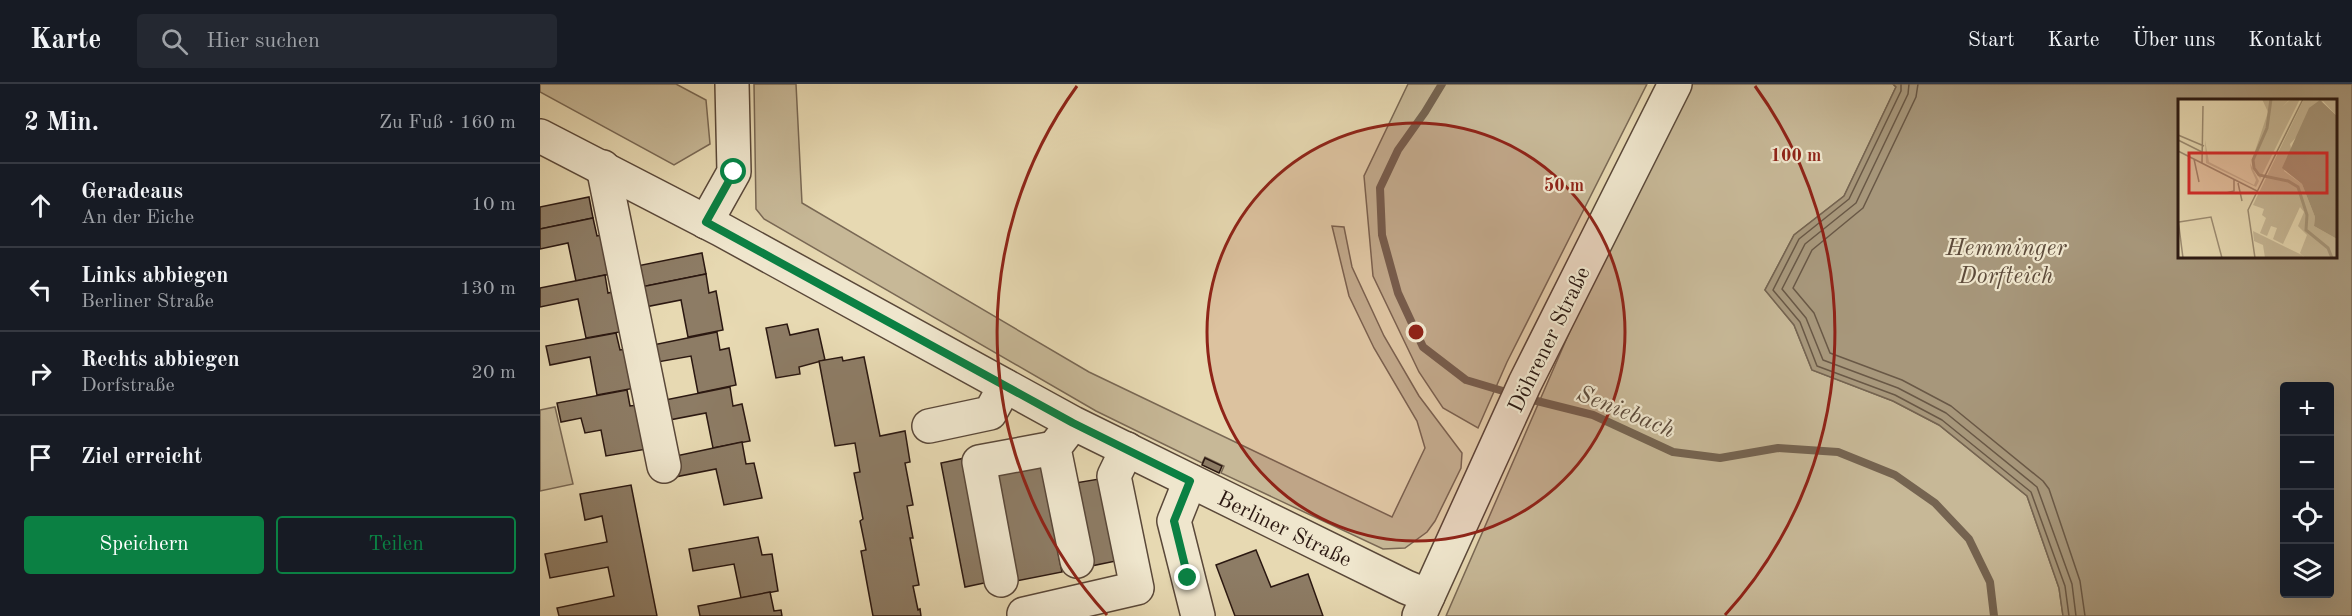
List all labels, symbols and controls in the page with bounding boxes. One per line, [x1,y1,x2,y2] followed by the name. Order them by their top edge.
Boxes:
[137,14,557,68] search box
[158,25,191,58] icon: search
[30,27,101,55] text: Karte
[206,30,320,52] text: Hier suchen
[1968,30,2015,51] text: Start
[2048,30,2099,51] text: Karte
[2132,30,2215,51] text: Über uns
[2248,30,2322,51] text: Kontakt
[2178,99,2337,258] inset map
[24,110,99,136] text: 2 Min.
[379,113,516,133] text: Zu Fuß · 160 m
[1771,147,1821,165] text: 100 m
[720,158,746,184] route start
[1544,177,1584,195] text: 50 m
[81,181,183,203] text: Geradeaus
[24,189,57,222] icon: ahead
[471,195,516,215] text: 10 m
[81,208,194,228] text: An der Eiche
[1944,237,2067,289] water label: Hemminger Dorfteich
[1505,263,1595,416] street label: Döhrener Straße
[81,265,229,287] text: Links abbiegen
[24,273,57,306] icon: left
[460,279,516,299] text: 130 m
[81,292,214,312] text: Berliner Straße
[1406,322,1426,342] centre of rings
[81,349,240,371] text: Rechts abbiegen
[24,357,57,390] icon: right
[471,363,516,383] text: 20 m
[81,376,175,396] text: Dorfstraße
[1573,382,1678,443] water label: Seniebach
[2280,382,2334,598] map controls
[2280,382,2334,436] button: +
[2280,436,2334,490] button: −
[24,441,57,474] icon: arrive
[81,446,202,468] text: Ziel erreicht
[1214,488,1355,572] street label: Berliner Straße
[2280,490,2334,544] button: locate
[24,516,264,574] button: Speichern
[276,516,516,574] button: Teilen
[2280,544,2334,598] button: layers
[1174,564,1200,590] route end

